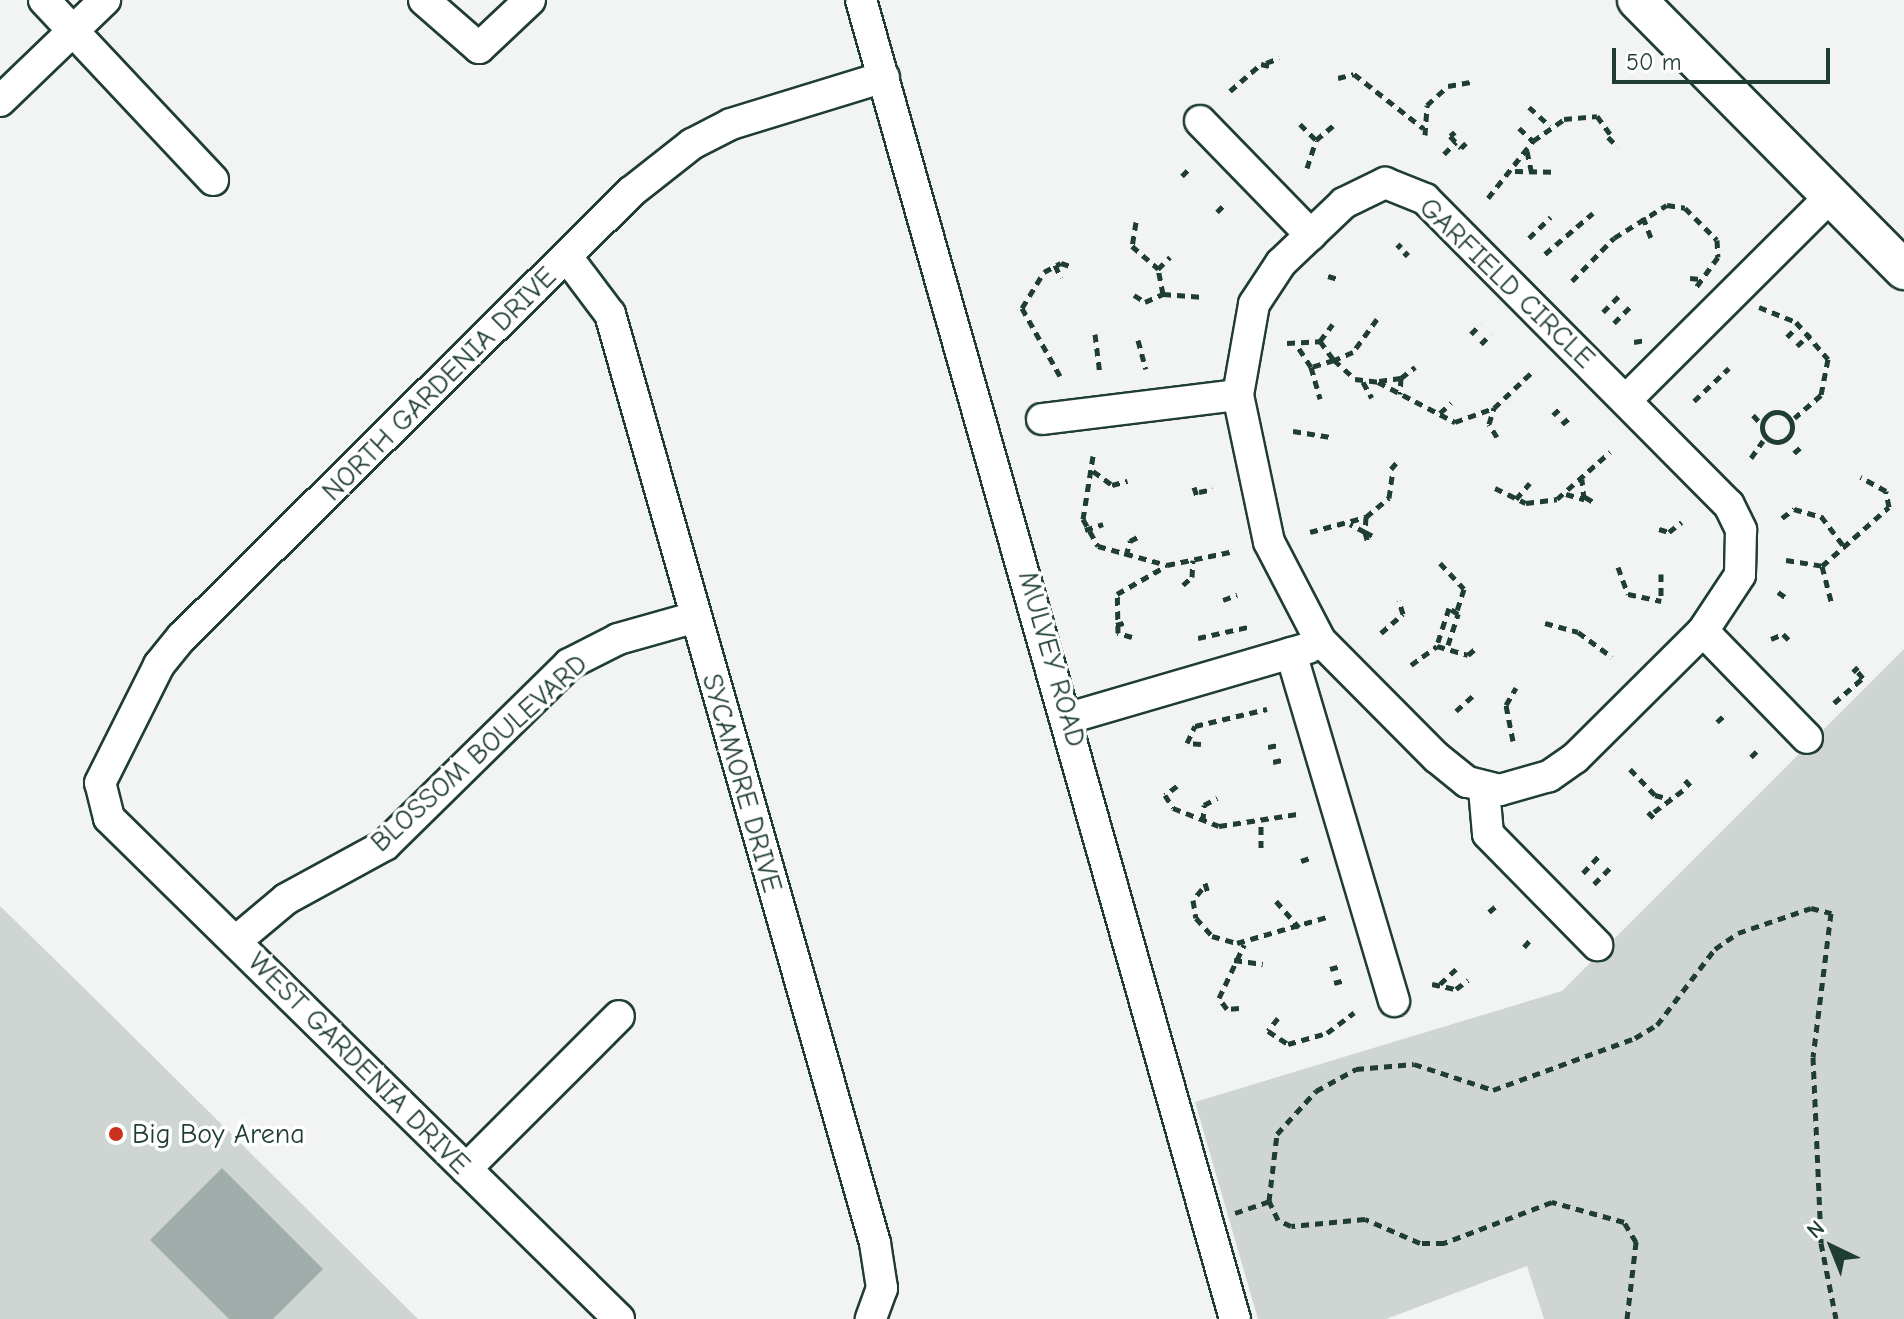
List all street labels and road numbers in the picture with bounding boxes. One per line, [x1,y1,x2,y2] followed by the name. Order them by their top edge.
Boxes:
[1412,191,1602,375] street label: GARFIELD CIRCLE
[315,260,563,508] street label: NORTH GARDENIA DRIVE
[1011,567,1093,751] street label: MULVEY ROAD
[364,647,594,859] street label: BLOSSOM BOULEVARD
[695,670,789,896] street label: SYCAMORE DRIVE
[241,945,477,1181] street label: WEST GARDENIA DRIVE

